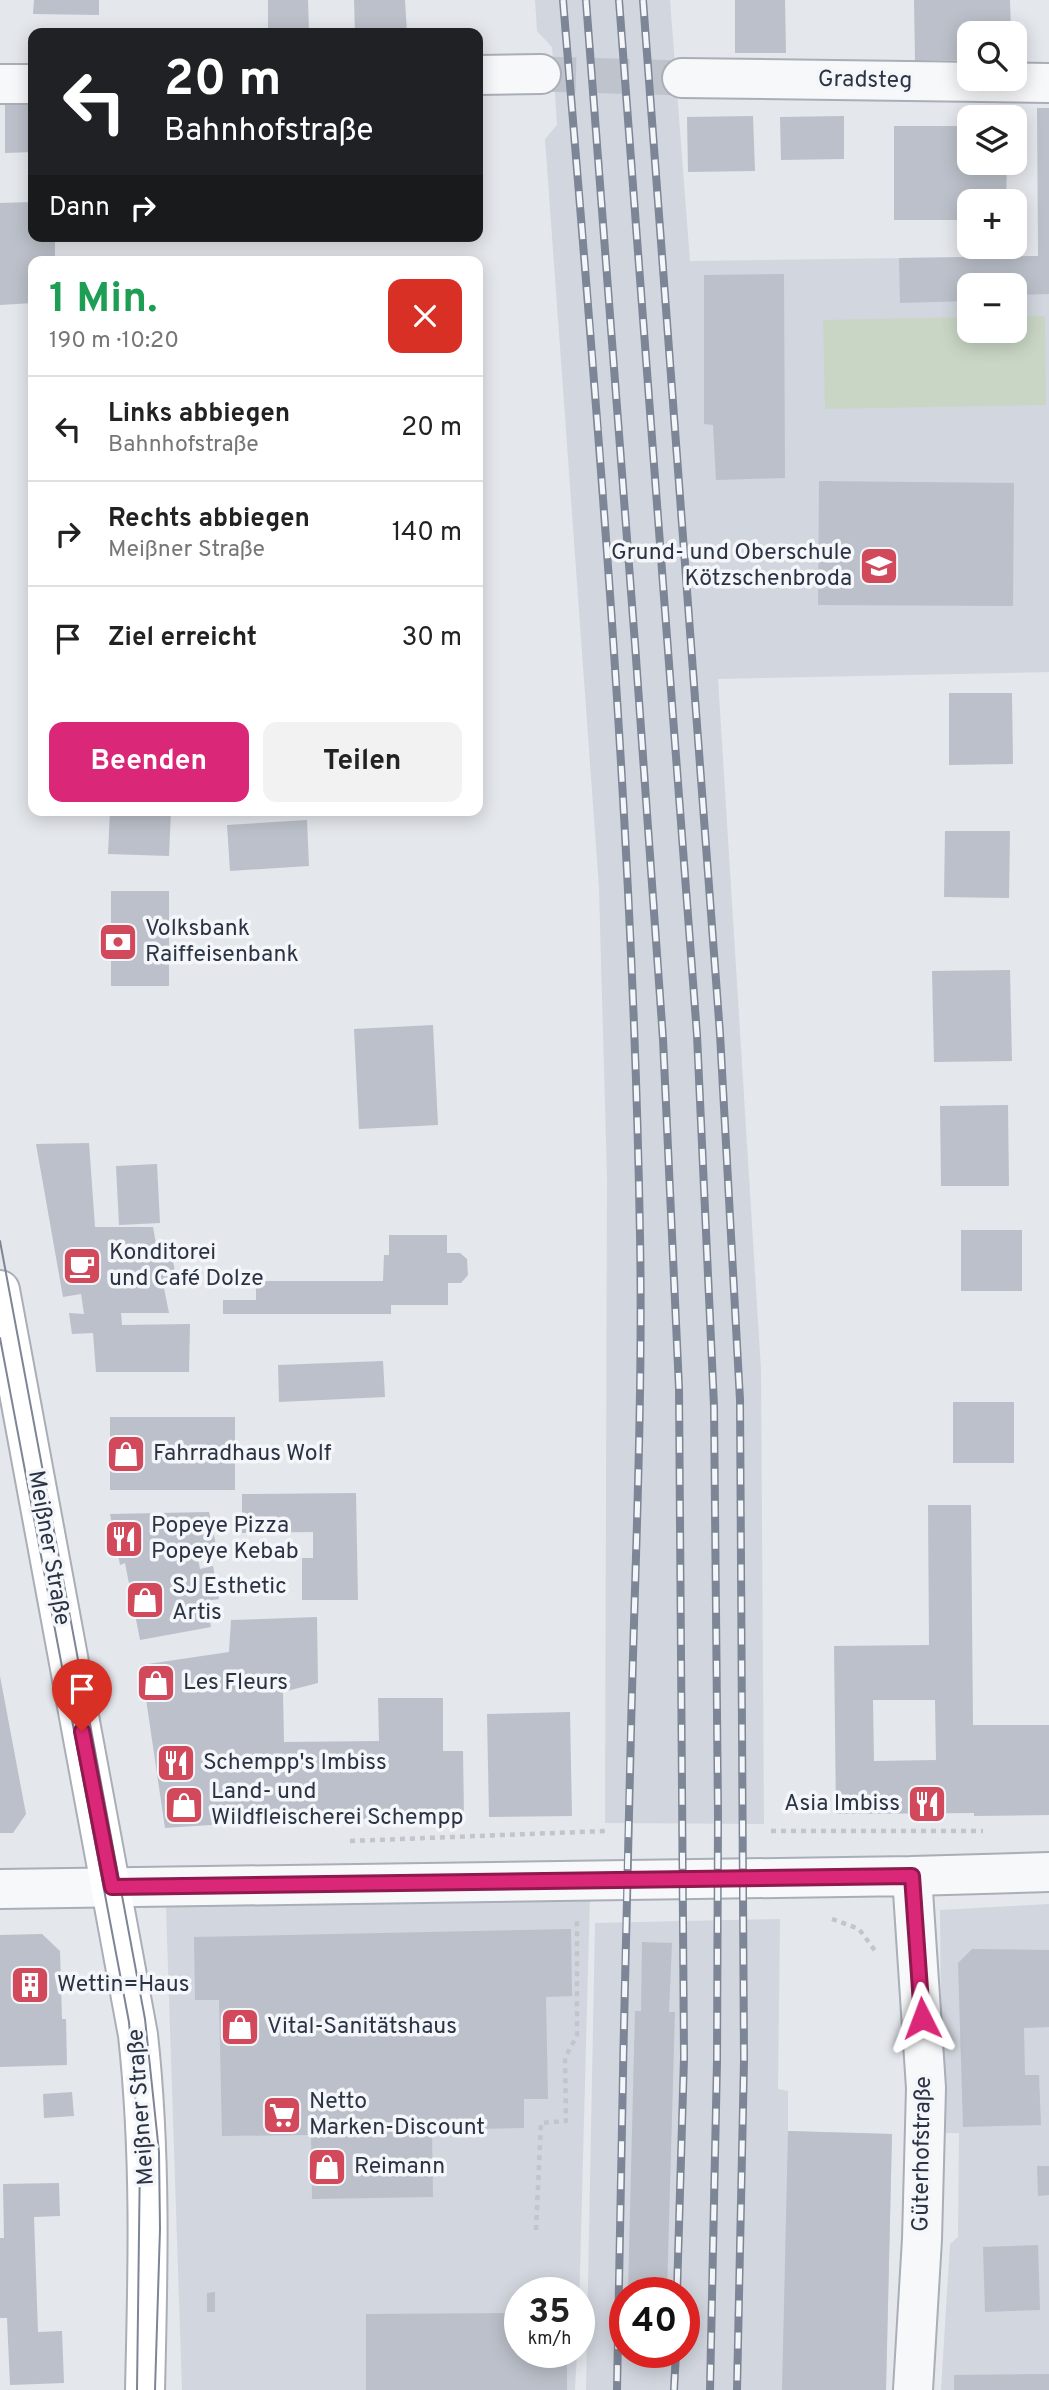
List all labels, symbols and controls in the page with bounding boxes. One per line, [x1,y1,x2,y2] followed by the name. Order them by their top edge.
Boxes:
[957,21,1027,343] map controls
[957,21,1027,91] button: search
[164,51,281,113] text: 20 m
[49,56,140,147] icon: left
[818,66,912,96] street label: Gradsteg
[957,105,1027,175] button: layers
[164,112,374,152] text: Bahnhofstraße
[124,189,162,227] icon: right
[957,189,1027,259] button: +
[49,192,110,225] text: Dann
[957,273,1027,343] button: −
[49,274,158,327] text: 1 Min.
[388,279,462,353] button: close
[49,327,179,356] text: 190 m · 10:20
[108,398,290,431] text: Links abbiegen
[49,410,87,448] icon: left
[401,412,462,445] text: 20 m
[108,431,259,460] text: Bahnhofstraße
[108,503,310,536] text: Rechts abbiegen
[49,515,87,553] icon: right
[392,517,462,550] text: 140 m
[108,536,265,565] text: Meißner Straße
[611,539,852,594] place label: Grund- und Oberschule Kötzschenbroda
[858,545,900,587] school or university icon: Grund- und Oberschule Kötzschenbroda
[49,620,87,658] icon: arrive
[108,622,257,655] text: Ziel erreicht
[402,622,462,655] text: 30 m
[49,722,249,802] button: Beenden
[263,722,462,802] button: Teilen
[145,915,299,970] place label: Volksbank Raiffeisenbank
[97,921,139,963] bank icon: Volksbank Raiffeisenbank
[109,1239,264,1294] place label: Konditorei und Café Dolze
[61,1245,103,1287] cafe icon: Konditorei und Café Dolze
[105,1433,147,1475] shop icon: Fahrradhaus Wolf
[153,1440,332,1469] place label: Fahrradhaus Wolf
[20,1468,76,1628] street label: Meißner Straße
[151,1512,299,1567] place label: Popeye Pizza Popeye Kebab
[103,1518,145,1560] restaurant icon: Popeye Pizza Popeye Kebab
[172,1573,287,1628] place label: SJ Esthetic Artis
[124,1579,166,1621] shop icon: SJ Esthetic Artis
[52,1659,112,1731] pin
[135,1662,177,1704] shop icon: Les Fleurs
[183,1669,288,1698] place label: Les Fleurs
[63,1670,101,1708] icon: arrive
[155,1742,197,1784] restaurant icon: Schempp's Imbiss
[203,1749,387,1778] place label: Schempp's Imbiss
[211,1778,463,1833] place label: Land- und Wildfleischerei Schempp
[906,1783,948,1825] restaurant icon: Asia Imbiss
[163,1784,205,1826] shop icon: Land- und Wildfleischerei Schempp
[784,1790,900,1819] place label: Asia Imbiss
[9,1964,51,2006] building icon: Wettin=Haus
[57,1971,189,2000] place label: Wettin=Haus
[885,1981,959,2055] position arrow
[219,2006,261,2048] shop icon: Vital-Sanitätshaus
[267,2013,457,2042] place label: Vital-Sanitätshaus
[122,2028,162,2186] street label: Meißner Straße
[907,2076,939,2232] street label: Güterhofstraße
[309,2088,485,2143] place label: Netto Marken-Discount
[261,2094,303,2136] supermarket icon: Netto Marken-Discount
[306,2146,348,2188] shop icon: Reimann
[354,2153,445,2182] place label: Reimann
[609,2277,700,2368] speed limit sign: 40
[528,2291,571,2335] text: 35
[528,2328,571,2351] text: km/h

